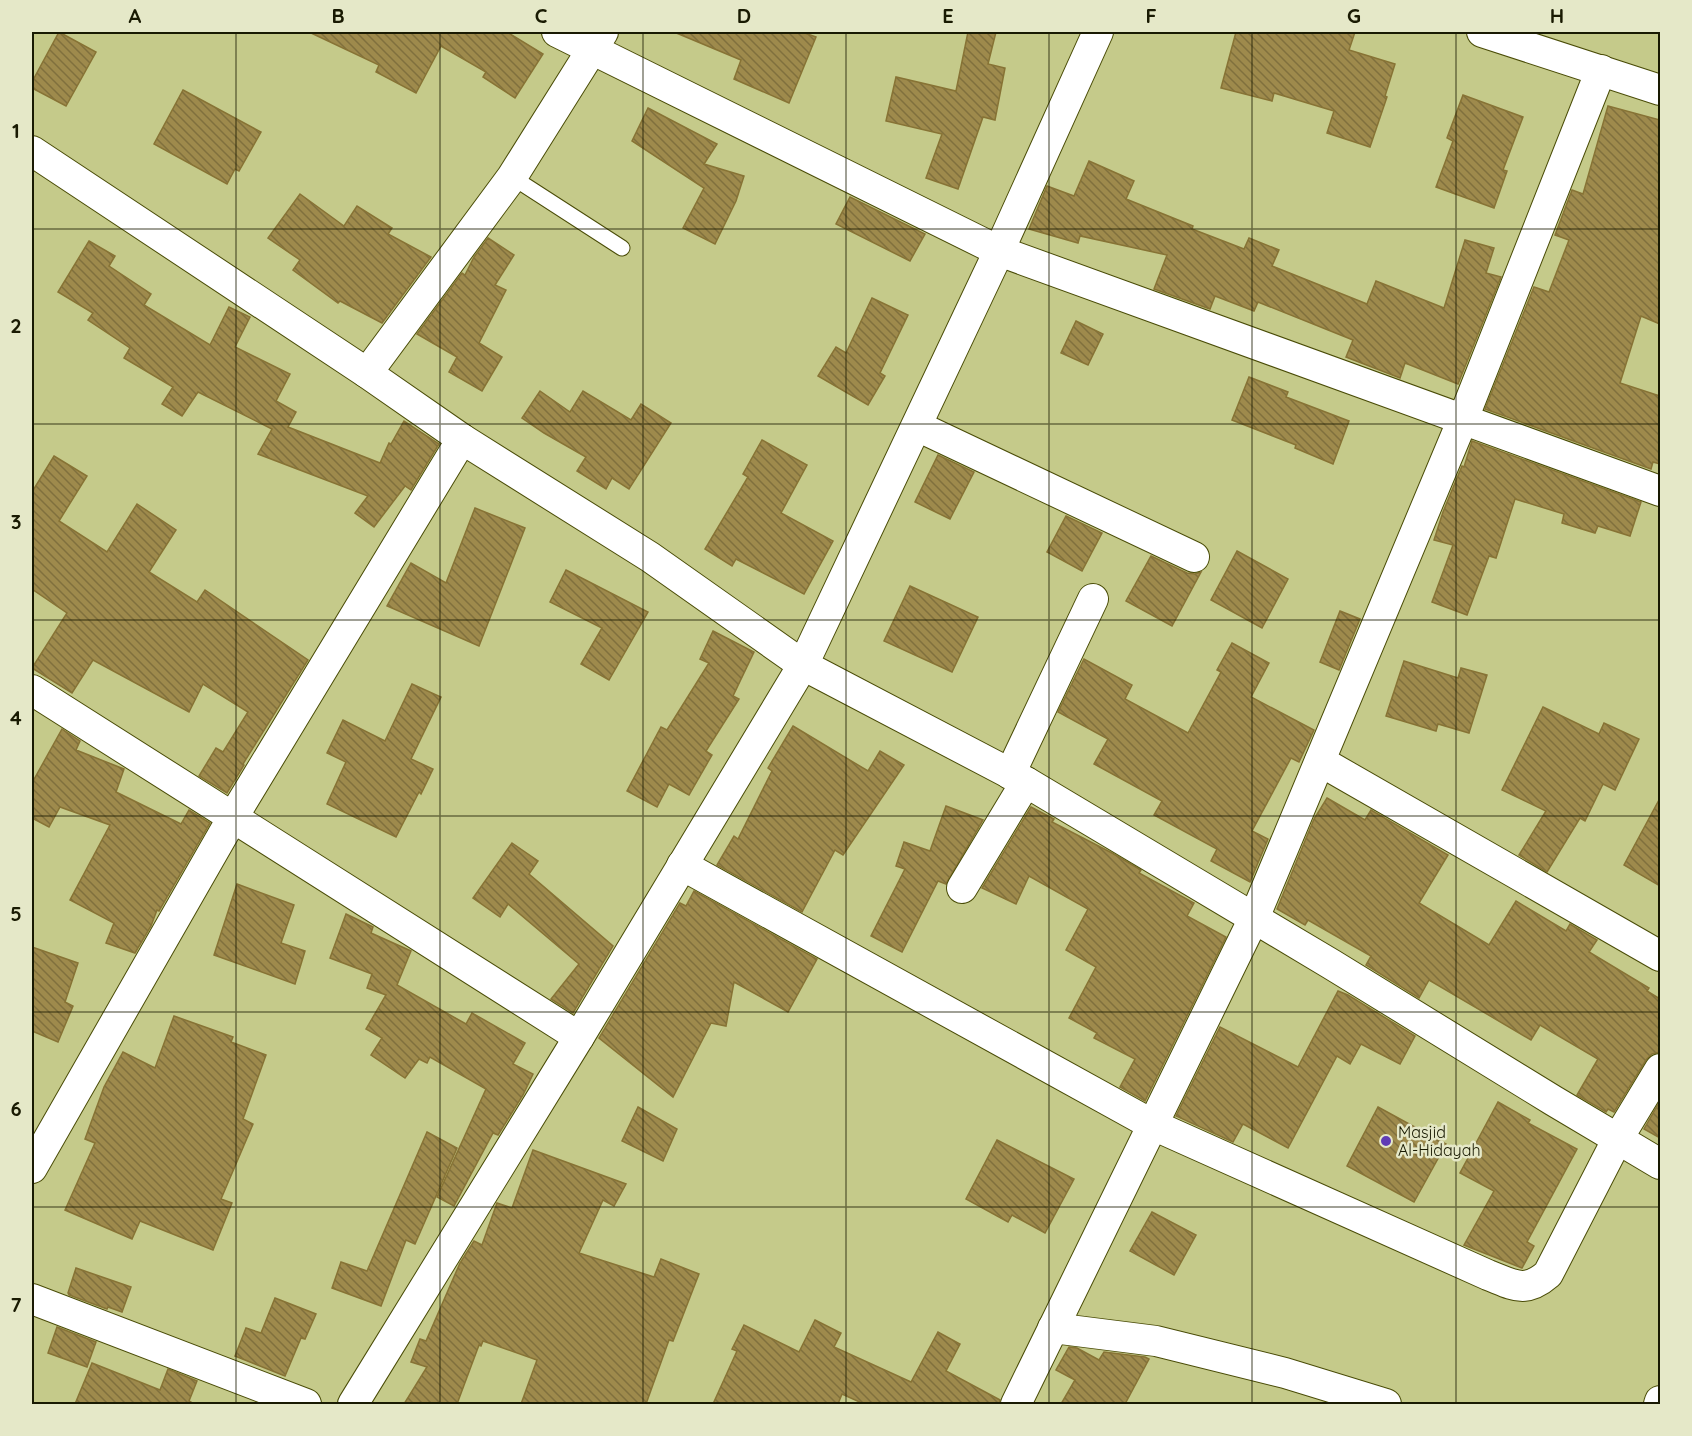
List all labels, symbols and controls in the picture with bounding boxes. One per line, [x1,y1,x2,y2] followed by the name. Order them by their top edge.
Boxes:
[129,3,142,28] text: A
[331,3,345,28] text: B
[535,3,548,28] text: C
[737,3,751,28] text: D
[942,3,954,28] text: E
[1145,3,1157,28] text: F
[1347,3,1361,28] text: G
[1550,3,1564,28] text: H
[12,118,20,143] text: 1
[10,313,22,338] text: 2
[11,509,21,534] text: 3
[10,705,22,730] text: 4
[10,901,22,926] text: 5
[10,1096,22,1121] text: 6
[1398,1122,1480,1160] place label: Masjid Al-Hidayah
[1379,1134,1393,1148] marker: Masjid Al-Hidayah
[11,1292,22,1317] text: 7

